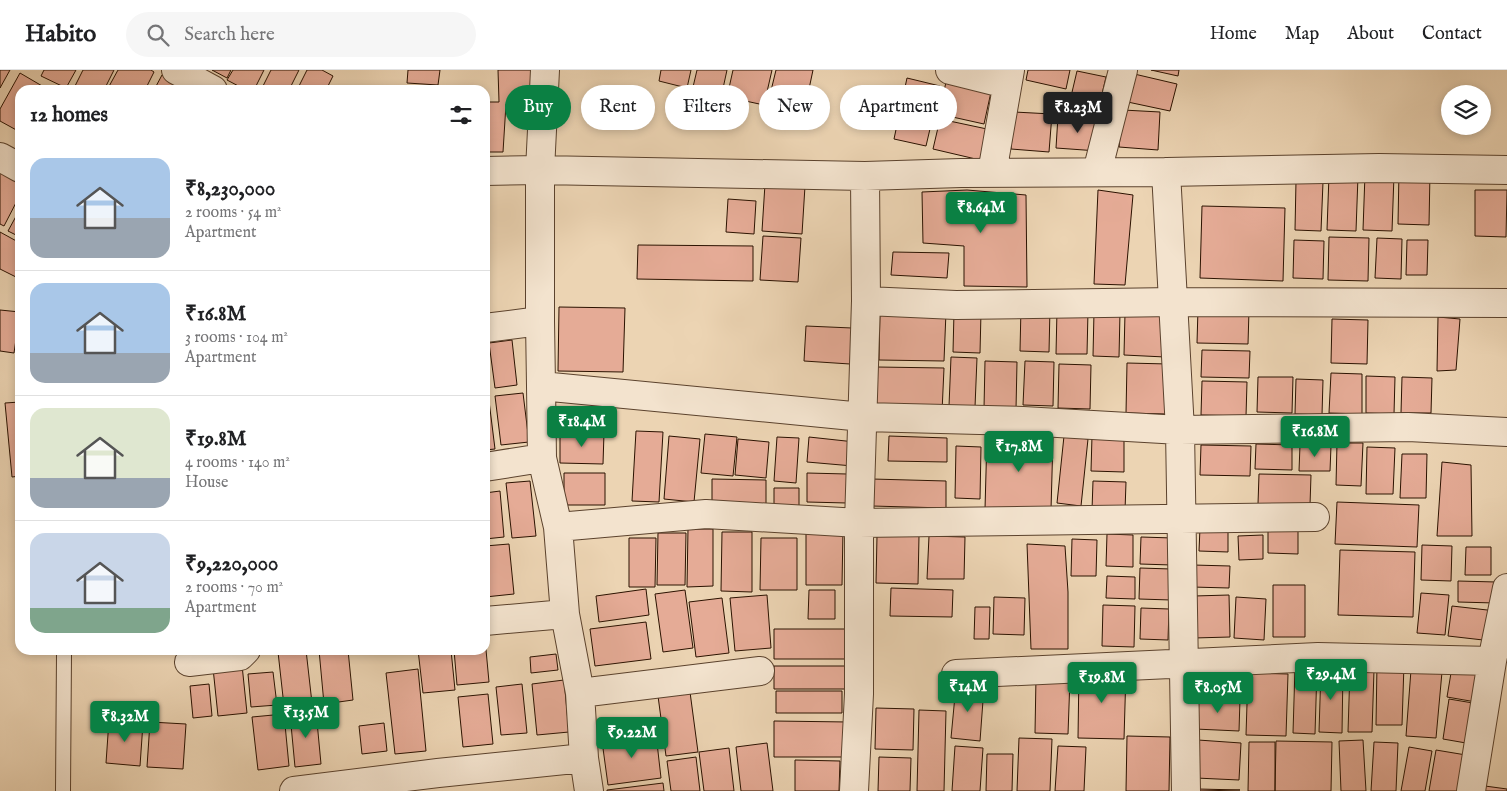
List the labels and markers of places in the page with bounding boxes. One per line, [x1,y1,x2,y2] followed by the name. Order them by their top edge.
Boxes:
[1037,92,1119,134] pin: ₹8.23M
[940,191,1022,234] pin: ₹8.64M
[541,406,623,448] pin: ₹18.4M
[1274,416,1356,458] pin: ₹16.8M
[978,430,1060,473] pin: ₹17.8M
[1290,658,1372,701] pin: ₹29.4M
[1061,662,1143,704] pin: ₹19.8M
[938,670,998,713] pin: ₹14M
[1177,672,1259,714] pin: ₹8.05M
[265,696,347,739] pin: ₹13.5M
[84,700,166,743] pin: ₹8.32M
[591,716,673,759] pin: ₹9.22M

